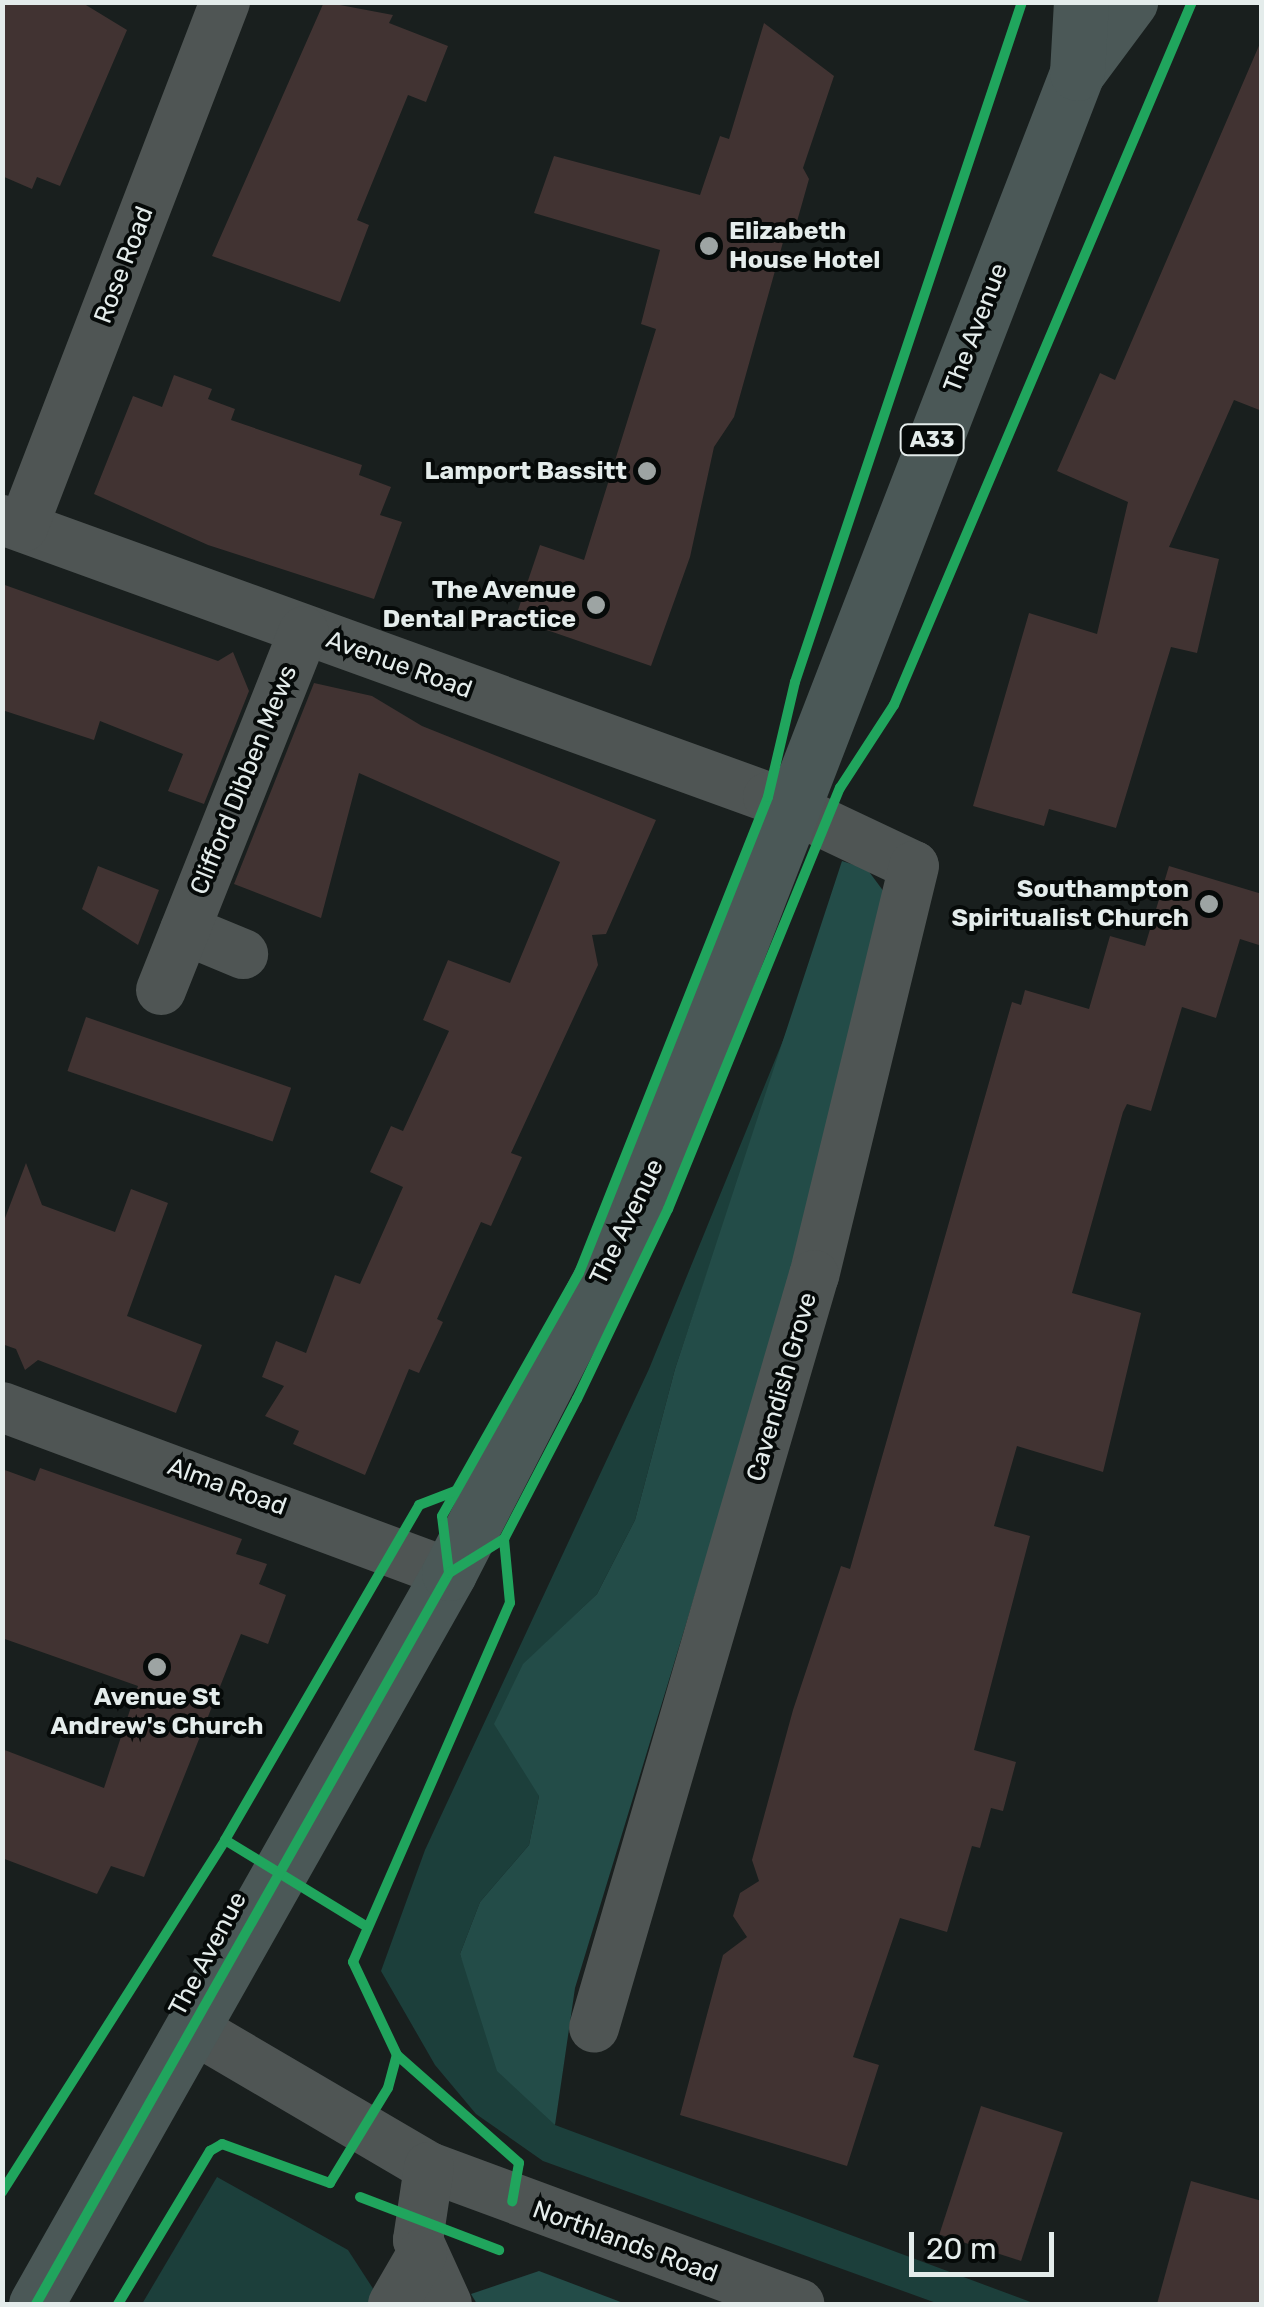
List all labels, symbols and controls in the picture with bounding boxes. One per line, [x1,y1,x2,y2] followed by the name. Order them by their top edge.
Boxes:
[88,202,160,328] street label: Rose Road
[729,217,880,276] place label: Elizabeth House Hotel
[698,235,720,257] marker: Elizabeth House Hotel
[937,259,1015,397] street label: The Avenue
[900,423,964,457] road number: A33
[425,456,627,486] place label: Lamport Bassitt
[636,460,658,482] marker: Lamport Bassitt
[382,576,576,635] place label: The Avenue Dental Practice
[585,594,607,616] marker: The Avenue Dental Practice
[322,625,476,705] street label: Avenue Road
[184,661,304,899] street label: Clifford Dibben Mews
[951,875,1189,934] place label: Southampton Spiritualist Church
[1198,893,1220,915] marker: Southampton Spiritualist Church
[584,1154,670,1290] street label: The Avenue
[741,1289,823,1485] street label: Cavendish Grove
[164,1452,290,1522] street label: Alma Road
[146,1656,168,1678] marker: Avenue St Andrew's Church
[50,1683,264,1742] place label: Avenue St Andrew's Church
[163,1887,253,2021] street label: The Avenue
[529,2195,721,2289] street label: Northlands Road
[914,2212,1059,2274] scale bar
[926,2231,997,2267] text: 20 m

